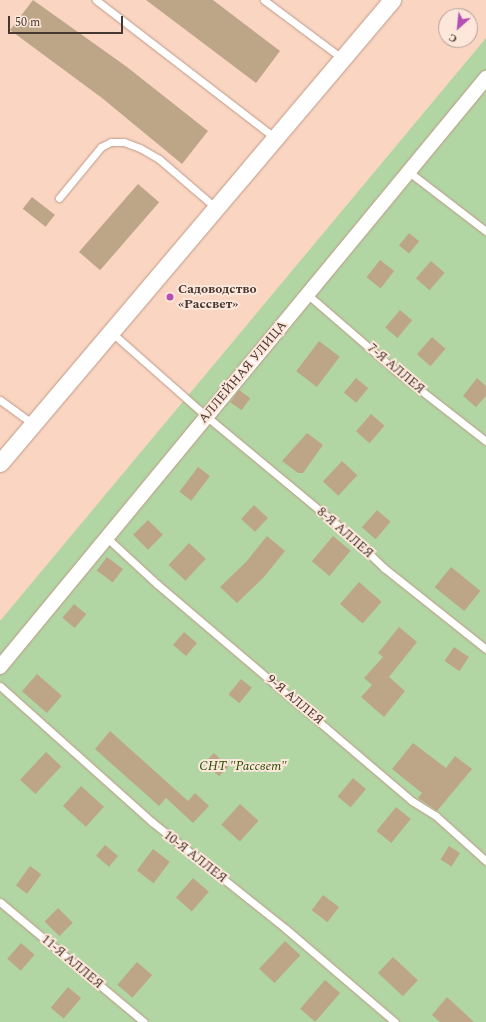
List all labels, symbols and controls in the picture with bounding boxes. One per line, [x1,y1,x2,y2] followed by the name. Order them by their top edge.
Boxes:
[10,8,125,34] scale bar
[438,8,478,48] north arrow
[15,13,40,32] text: 50 m
[445,29,460,48] text: С
[178,282,257,313] place label: Садоводство «Рассвет»
[165,292,175,302] marker: Садоводство «Рассвет»
[196,318,290,426] street label: АЛЛЕЙНАЯ УЛИЦА
[364,341,428,397] street label: 7-Я АЛЛЕЯ
[314,504,376,562] street label: 8-Я АЛЛЕЯ
[263,672,327,728] street label: 9-Я АЛЛЕЯ
[199,758,287,774] park label: СНТ "Рассвет"
[160,827,230,887] street label: 10-Я АЛЛЕЯ
[38,932,106,992] street label: 11-Я АЛЛЕЯ

